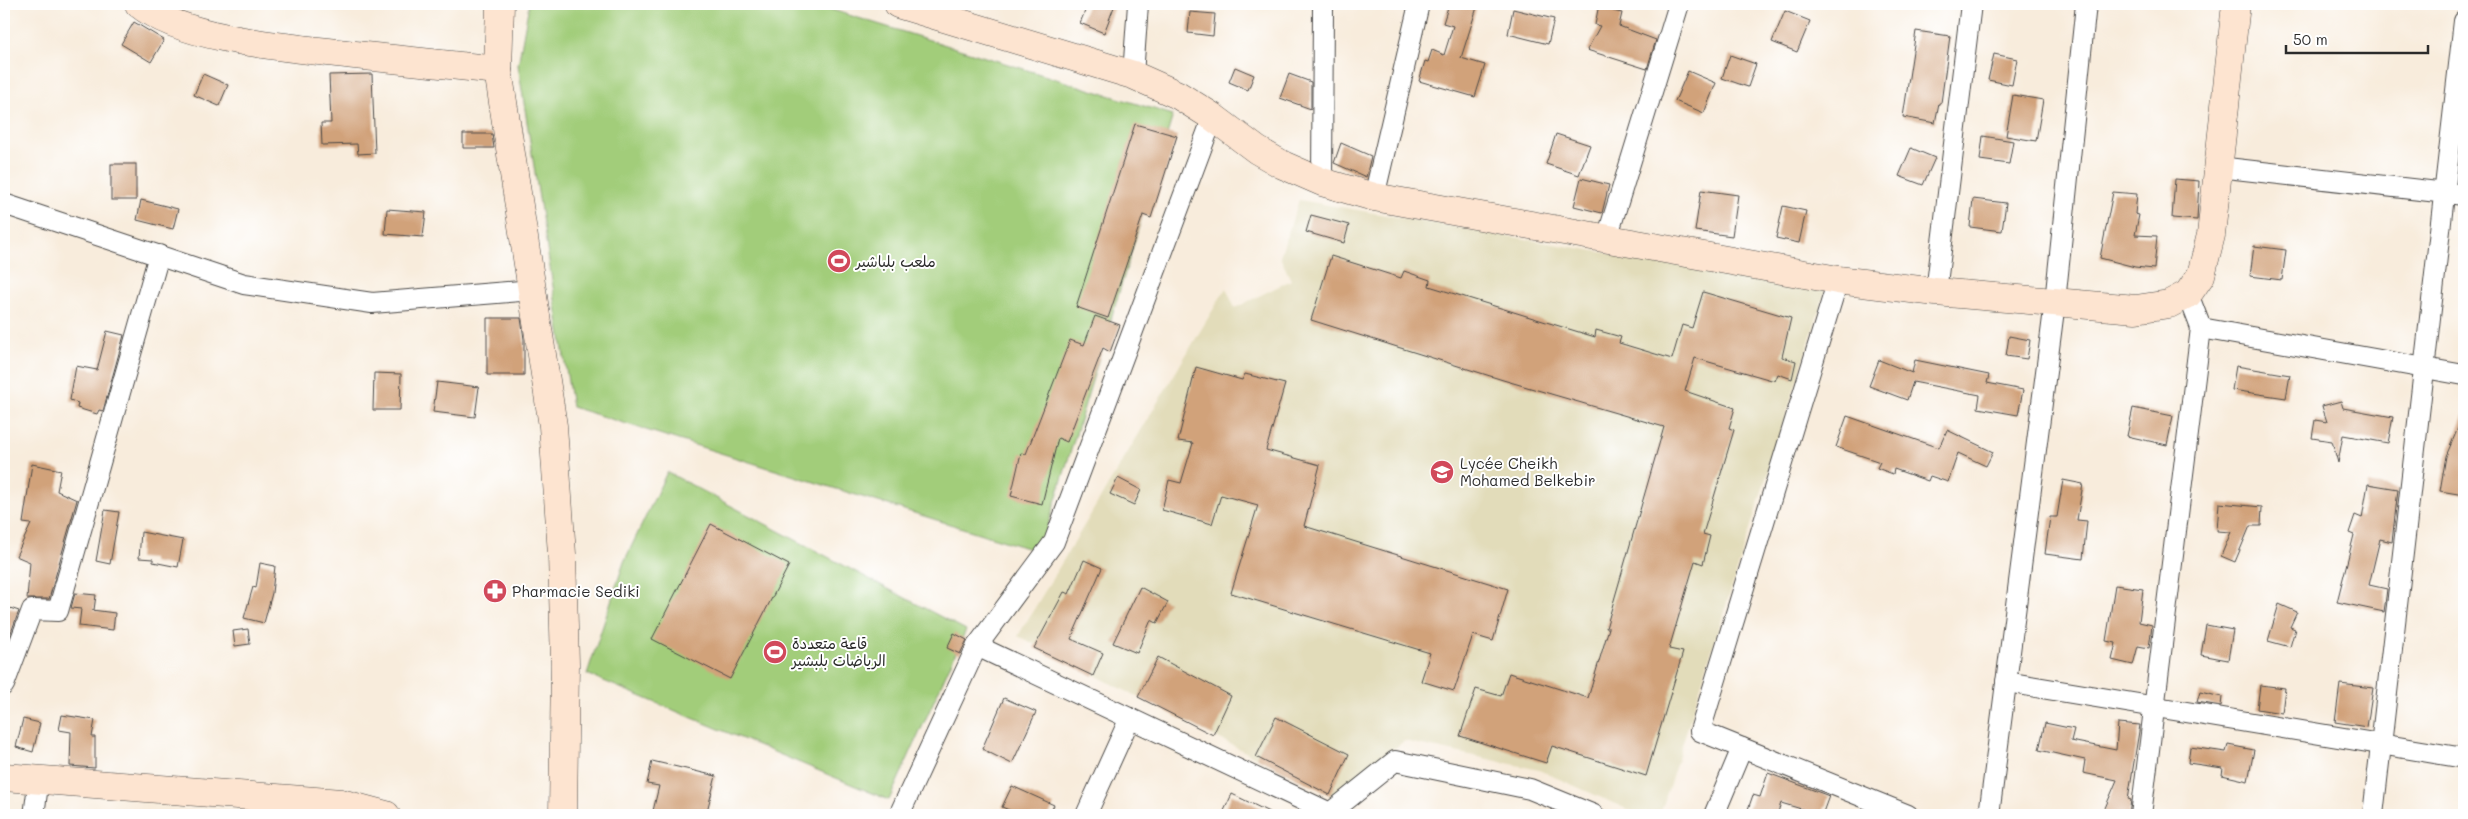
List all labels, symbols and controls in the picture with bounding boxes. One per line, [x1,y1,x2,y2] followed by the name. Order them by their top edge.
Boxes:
[2286,22,2428,54] scale bar
[2293,29,2328,49] text: 50 m
[826,248,852,274] sports icon: ملعب بلباشير
[854,251,936,271] place label: ملعب بلباشير
[1460,453,1596,490] place label: Lycée Cheikh Mohamed Belkebir
[1429,459,1455,485] school or university icon: Lycée Cheikh Mohamed Belkebir
[482,578,508,604] pharmacy icon: Pharmacie Sediki
[512,581,640,601] place label: Pharmacie Sediki
[790,633,886,670] place label: قاعة متعددة الرياضات بلبشير
[762,639,788,665] sports icon: قاعة متعددة الرياضات بلبشير

